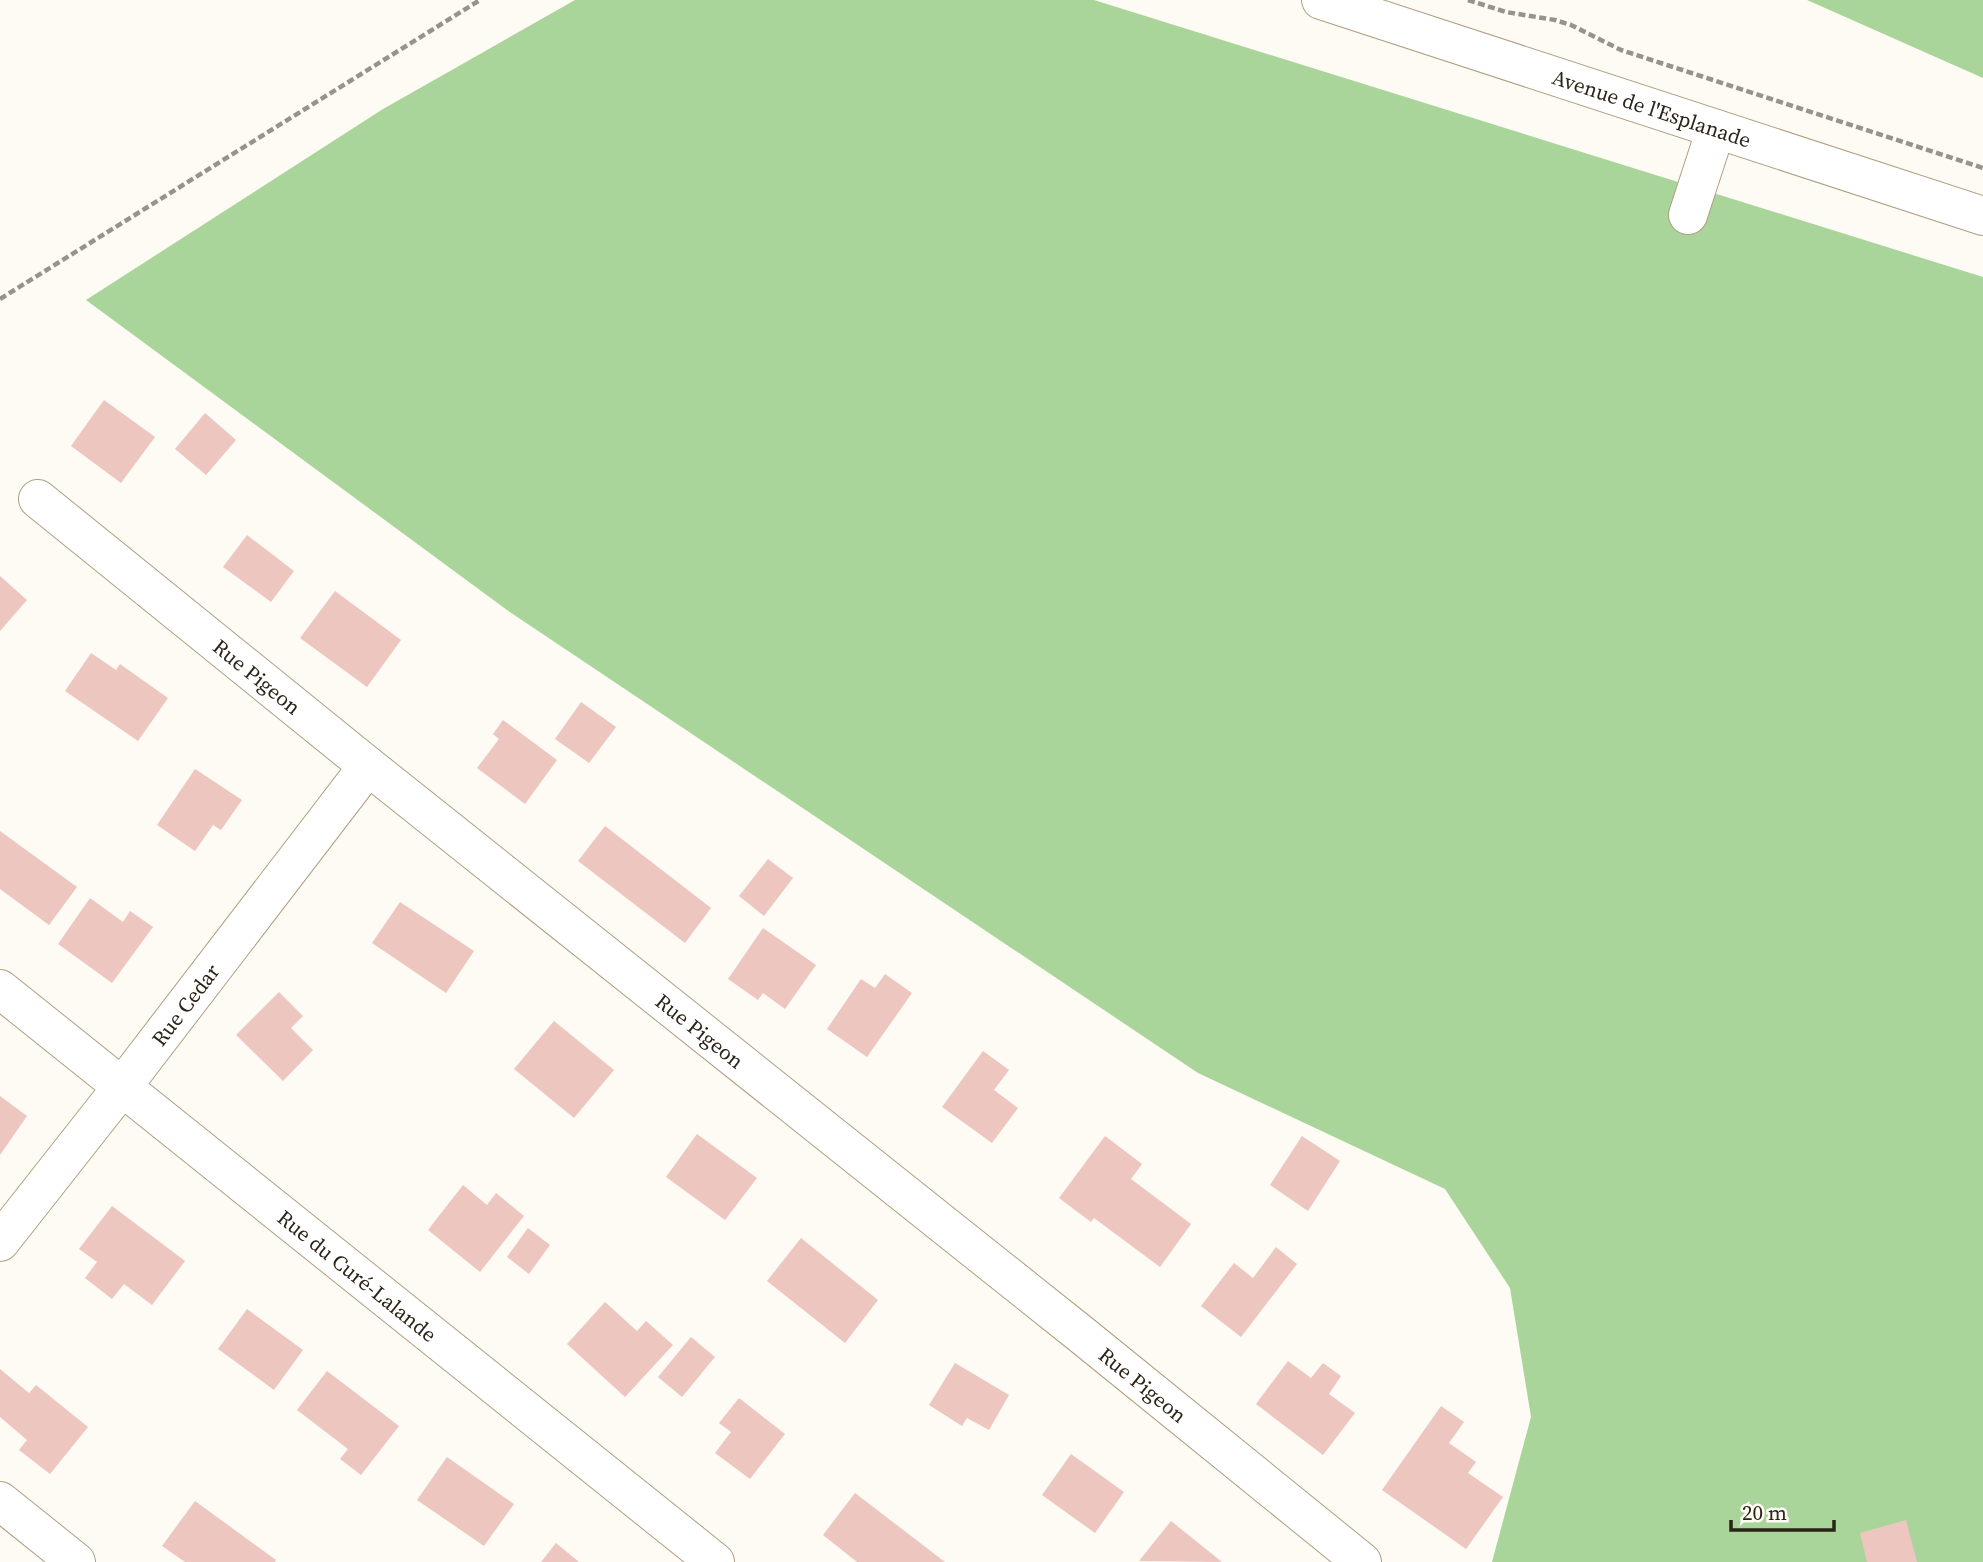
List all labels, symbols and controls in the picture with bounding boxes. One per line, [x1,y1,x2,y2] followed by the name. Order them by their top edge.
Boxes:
[1549,62,1755,154] street label: Avenue de l'Esplanade
[207,632,308,721] street label: Rue Pigeon
[144,958,226,1052] street label: Rue Cedar
[650,986,751,1075] street label: Rue Pigeon
[272,1203,443,1348] street label: Rue du Curé-Lalande
[1093,1340,1193,1429] street label: Rue Pigeon
[1731,1488,1834,1532] scale bar
[1742,1498,1787,1527] text: 20 m

